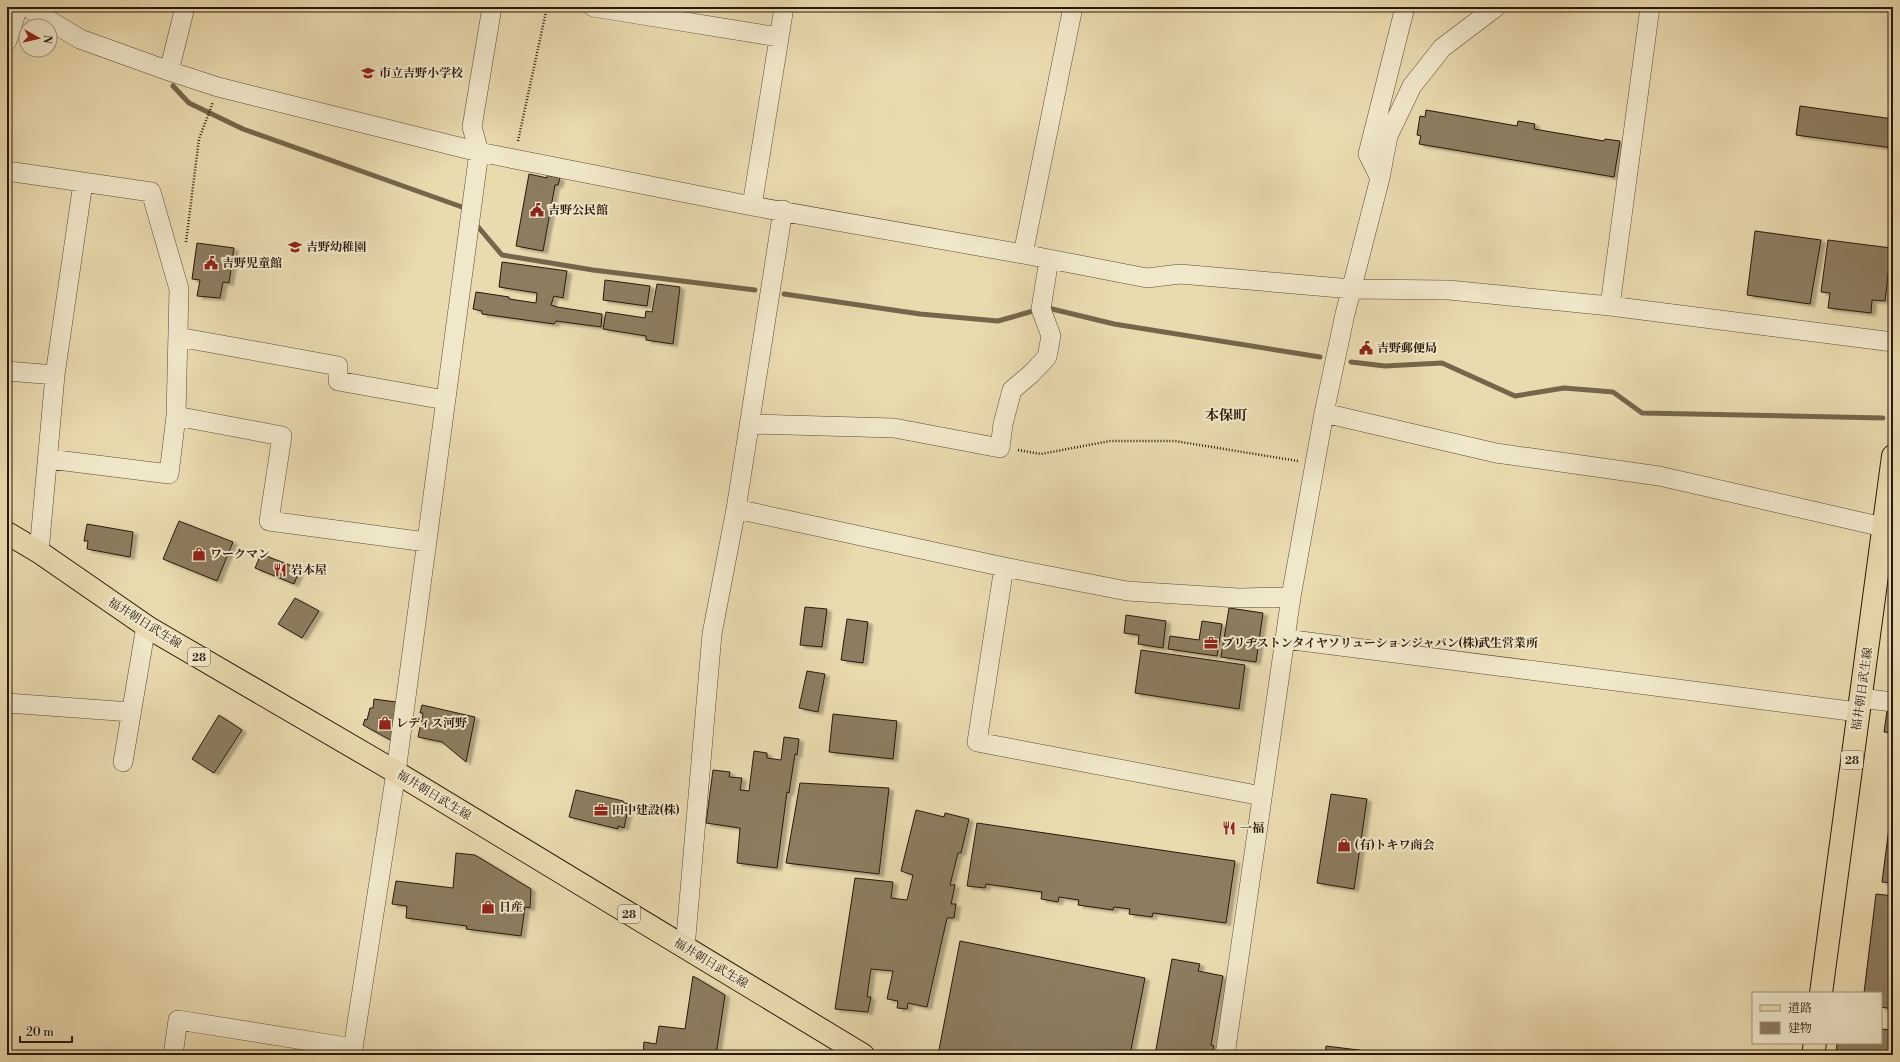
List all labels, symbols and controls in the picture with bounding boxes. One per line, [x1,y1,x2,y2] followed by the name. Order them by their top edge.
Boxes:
[18,18,58,58] north arrow
[39,34,54,45] text: N
[360,65,376,81] school or university icon: 市立吉野小学校
[379,66,463,81] place label: 市立吉野小学校
[529,202,545,218] public building icon: 吉野公民館
[548,203,608,218] place label: 吉野公民館
[287,239,303,255] school or university icon: 吉野幼稚園
[306,240,366,255] place label: 吉野幼稚園
[203,255,219,271] public building icon: 吉野児童館
[222,256,282,271] place label: 吉野児童館
[1358,340,1374,356] public building icon: 吉野郵便局
[1377,341,1437,356] place label: 吉野郵便局
[1205,407,1248,425] district label: 本保町
[191,546,207,562] shop icon: ワークマン
[210,547,270,562] place label: ワークマン
[272,562,288,578] restaurant icon: 岩本屋
[291,563,327,578] place label: 岩本屋
[105,595,184,652] street label: 福井朝日武生線
[1203,635,1219,651] office icon: ブリヂストンタイヤソリューションジャパン(株)武生営業所
[1222,636,1538,651] place label: ブリヂストンタイヤソリューションジャパン(株)武生営業所
[1849,646,1876,732] street label: 福井朝日武生線
[188,648,210,666] road number: 28
[377,715,393,731] shop icon: レディス河野
[396,716,467,731] place label: レディス河野
[1841,751,1863,769] road number: 28
[394,767,474,823] street label: 福井朝日武生線
[593,802,609,818] office icon: 田中建設(株)
[612,803,680,818] place label: 田中建設(株)
[1221,820,1237,836] restaurant icon: 一福
[1240,821,1264,836] place label: 一福
[1336,837,1352,853] shop icon: (有)トキワ商会
[1355,838,1434,853] place label: (有)トキワ商会
[480,899,496,915] shop icon: 日産
[499,900,523,915] place label: 日産
[618,905,640,923] road number: 28
[671,935,751,991] street label: 福井朝日武生線
[1752,992,1882,1044] legend
[1788,1001,1812,1016] text: 道路
[20,1018,72,1044] scale bar
[1788,1021,1812,1036] text: 建物
[26,1025,54,1040] text: 20 m

